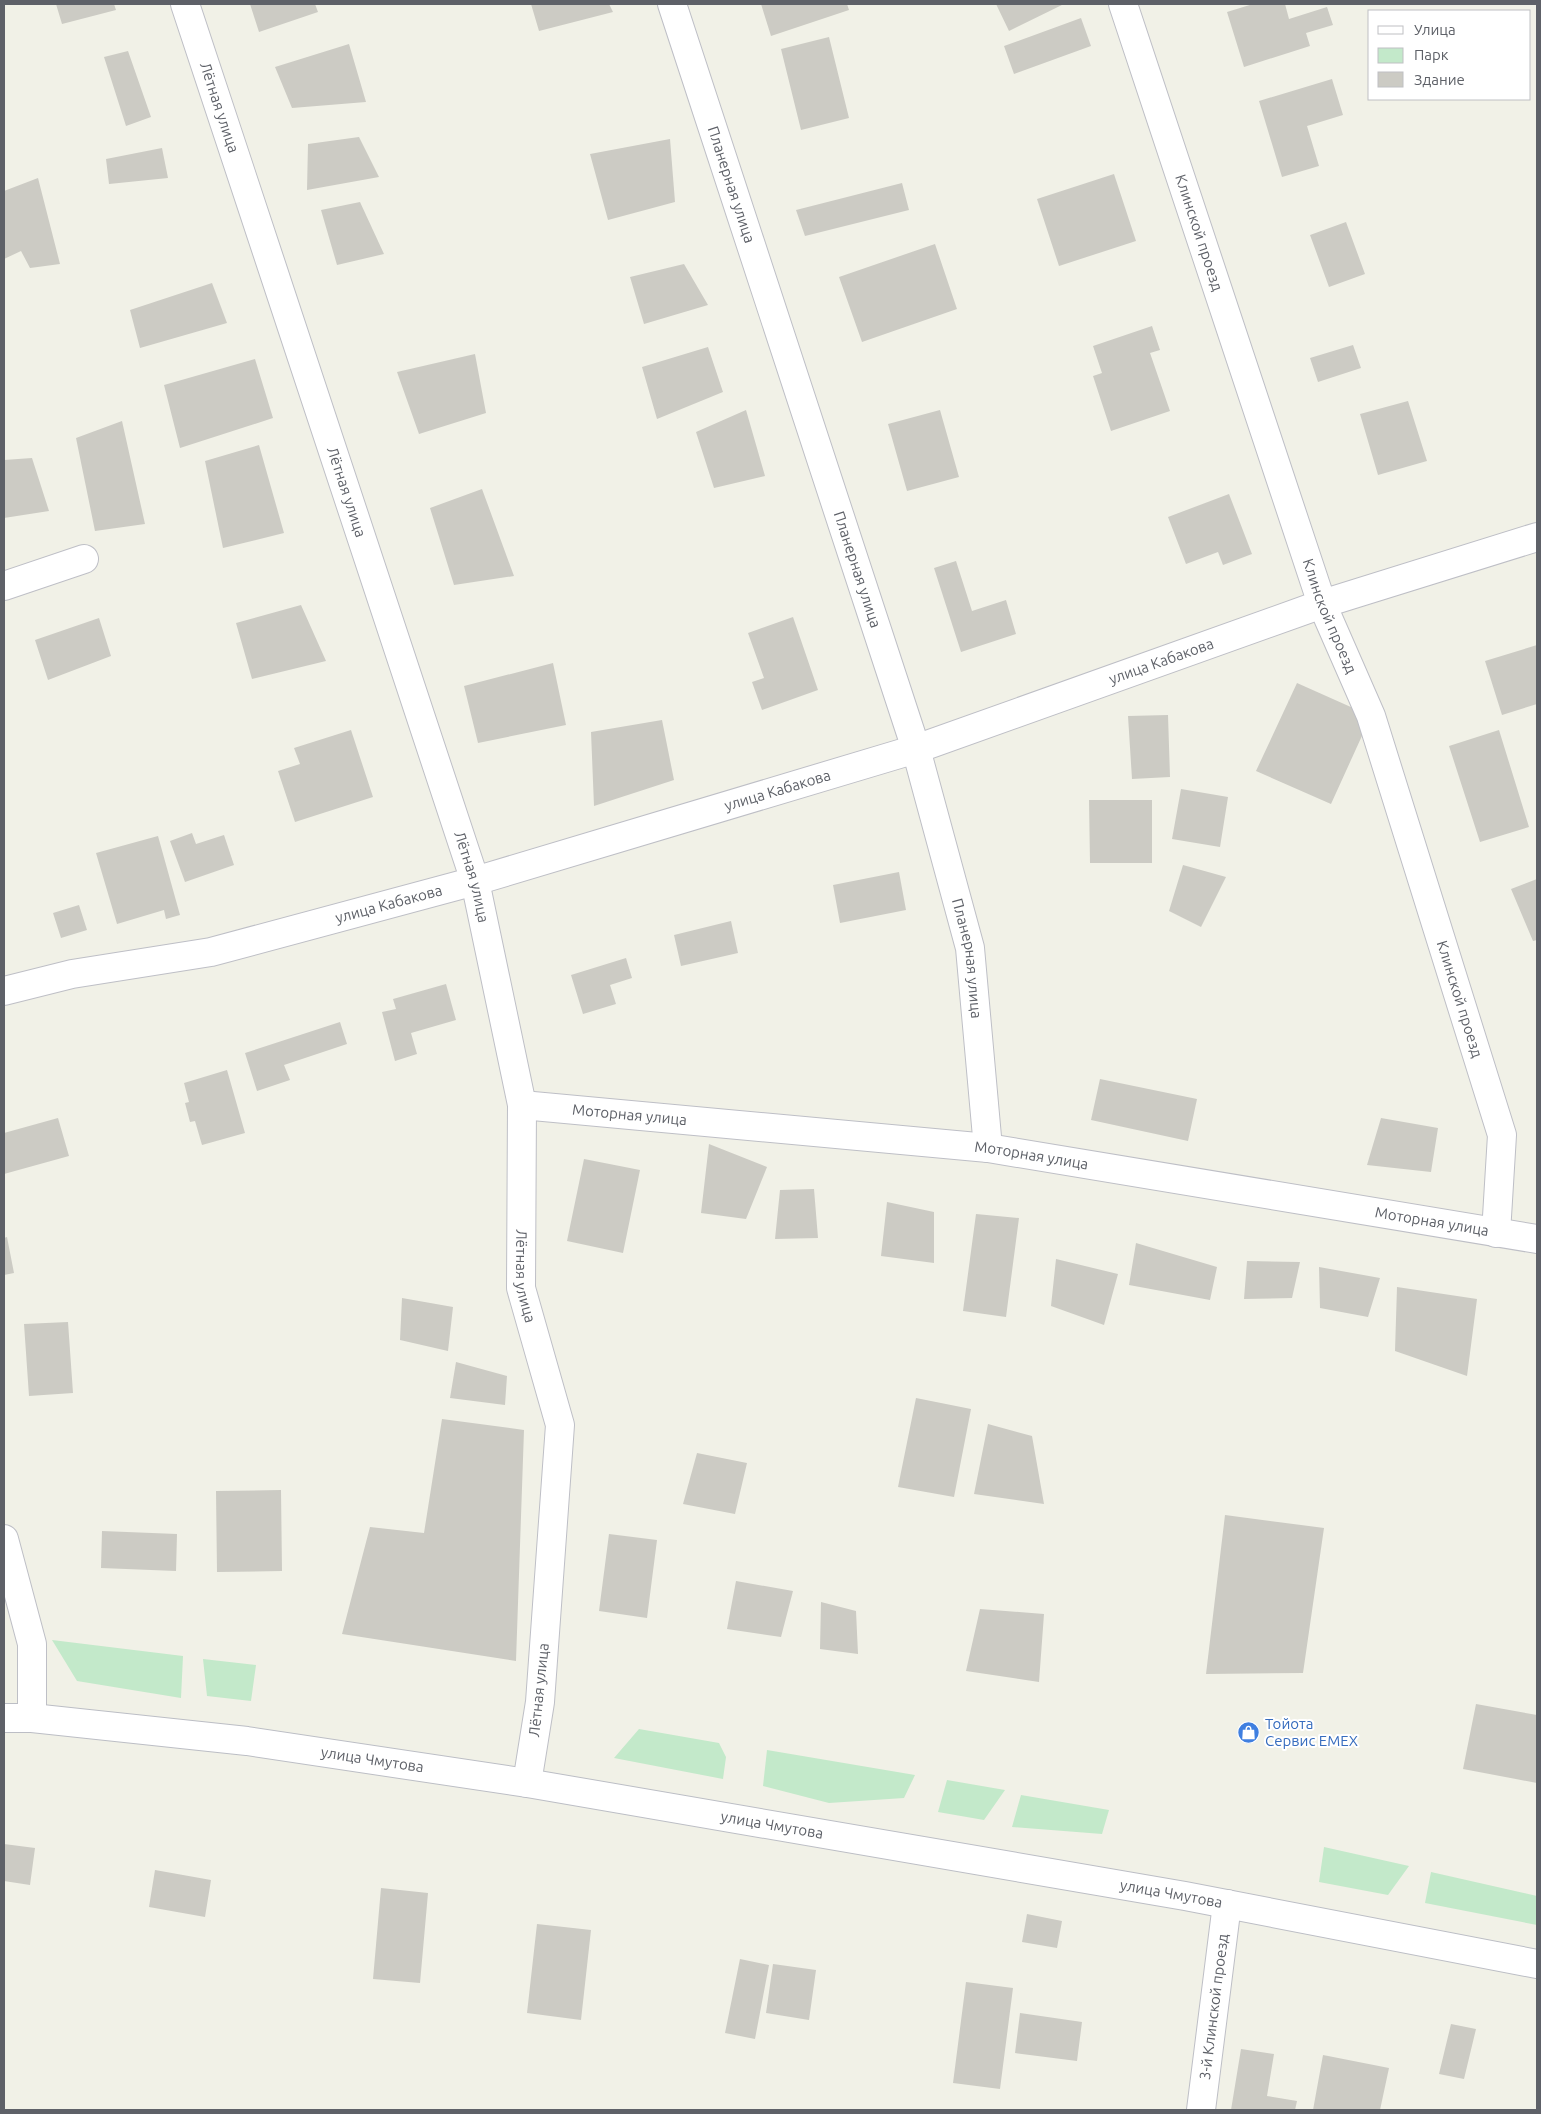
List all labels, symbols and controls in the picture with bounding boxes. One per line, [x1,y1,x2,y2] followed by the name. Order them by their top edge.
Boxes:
[1368,10,1531,100] legend
[1414,21,1456,38] text: Улица
[1414,46,1449,63] text: Парк
[197,60,243,155] street label: Лётная улица
[1414,71,1465,88] text: Здание
[705,124,759,245] street label: Планерная улица
[1172,172,1227,293] street label: Клинской проезд
[324,444,370,539] street label: Лётная улица
[831,509,885,630] street label: Планерная улица
[1300,556,1360,676] street label: Клинской проезд
[1106,634,1216,687] street label: улица Кабакова
[722,766,833,814] street label: улица Кабакова
[451,829,493,924] street label: Лётная улица
[333,881,444,926] street label: улица Кабакова
[949,896,985,1019] street label: Планерная улица
[1434,938,1486,1060] street label: Клинской проезд
[571,1101,688,1128] street label: Моторная улица
[974,1138,1090,1173] street label: Моторная улица
[1374,1203,1490,1239] street label: Моторная улица
[513,1229,539,1324] street label: Лётная улица
[525,1642,552,1738] street label: Лётная улица
[1265,1715,1358,1749] place label: Тойота Сервис EMEX
[1237,1721,1261,1745] shop icon: Тойота Сервис EMEX
[320,1743,425,1775] street label: улица Чмутова
[720,1807,825,1842] street label: улица Чмутова
[1119,1876,1224,1911] street label: улица Чмутова
[1196,1933,1231,2081] street label: 3-й Клинской проезд

